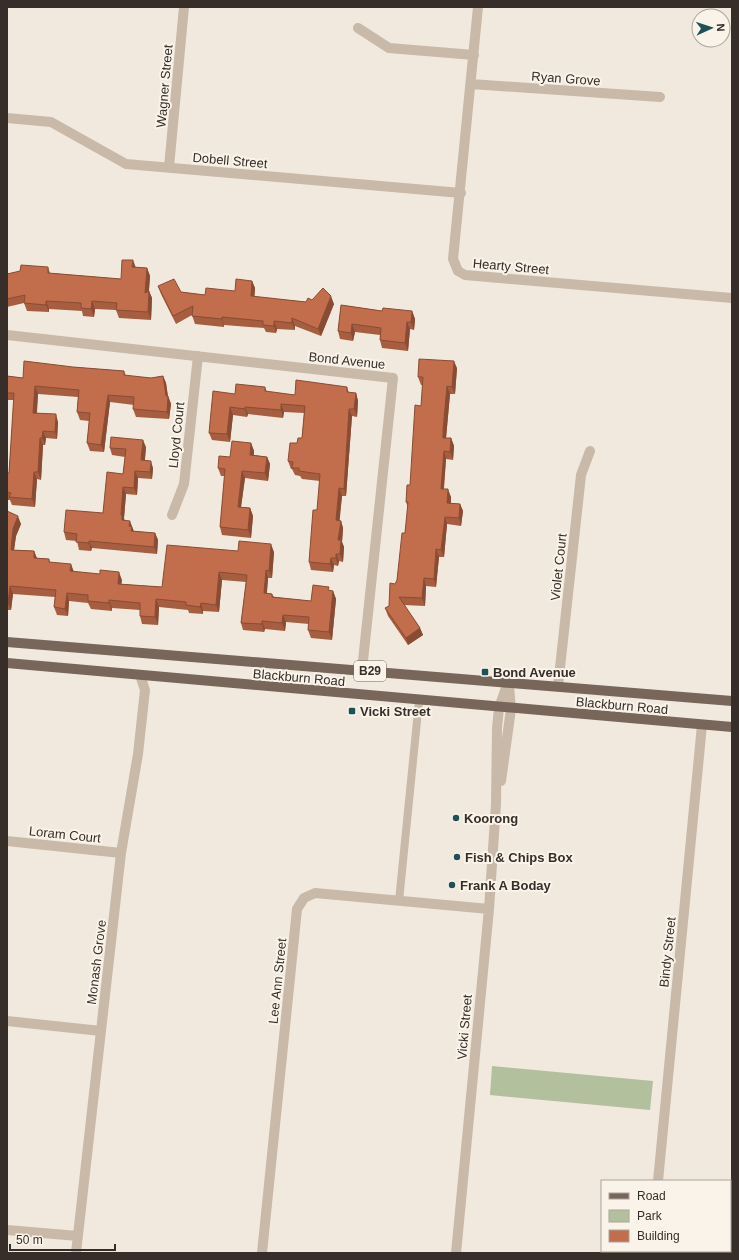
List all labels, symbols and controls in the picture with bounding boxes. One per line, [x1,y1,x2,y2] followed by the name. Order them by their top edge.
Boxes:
[691,8,731,48] north arrow
[715,23,727,32] text: N
[153,44,176,128] street label: Wagner Street
[531,69,601,88] street label: Ryan Grove
[192,150,268,171] street label: Dobell Street
[472,256,550,277] street label: Hearty Street
[308,349,386,372] street label: Bond Avenue
[166,401,187,469] street label: Lloyd Court
[548,532,570,601] street label: Violet Court
[354,661,386,681] road number: B29
[493,665,576,680] place label: Bond Avenue
[252,666,346,689] street label: Blackburn Road
[480,667,490,677] marker: Bond Avenue
[575,694,669,717] street label: Blackburn Road
[360,704,431,719] place label: Vicki Street
[347,706,357,716] marker: Vicki Street
[464,811,518,826] place label: Koorong
[451,813,461,823] marker: Koorong
[28,823,102,846] street label: Loram Court
[465,850,573,865] place label: Fish & Chips Box
[452,852,462,862] marker: Fish & Chips Box
[460,878,552,893] place label: Frank A Boday
[447,880,457,890] marker: Frank A Boday
[656,916,679,988] street label: Bindy Street
[84,919,109,1005] street label: Monash Grove
[266,937,289,1025] street label: Lee Ann Street
[454,993,475,1060] street label: Vicki Street
[601,1180,731,1252] legend
[637,1189,666,1203] text: Road
[637,1209,663,1223] text: Park
[10,1226,115,1252] scale bar
[637,1229,680,1243] text: Building
[16,1233,43,1247] text: 50 m

